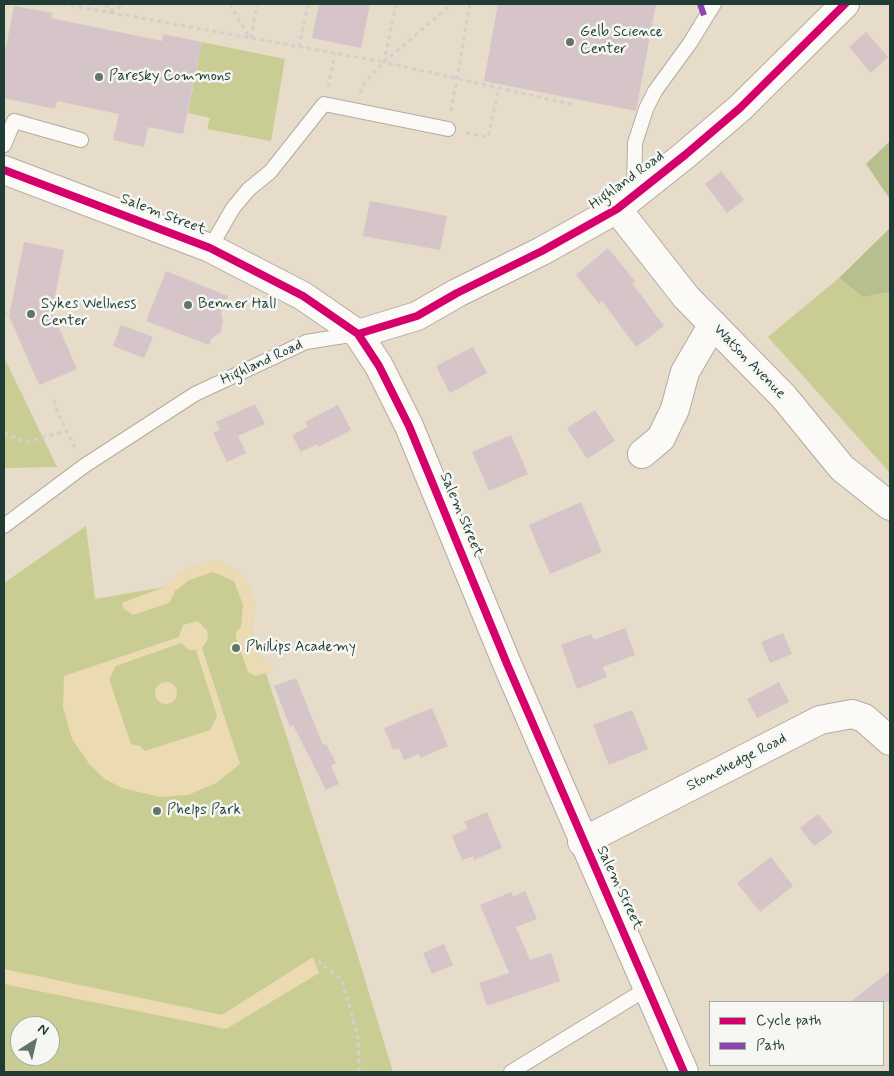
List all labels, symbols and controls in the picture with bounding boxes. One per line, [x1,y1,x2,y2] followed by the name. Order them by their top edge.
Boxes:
[580,24,663,59] place label: Gelb Science Center
[564,36,576,48] marker: Gelb Science Center
[109,68,231,86] place label: Paresky Commons
[93,71,105,83] marker: Paresky Commons
[586,148,668,214] street label: Highland Road
[118,190,208,240] street label: Salem Street
[41,296,136,331] place label: Sykes Wellness Center
[198,296,276,314] place label: Benner Hall
[182,299,194,311] marker: Benner Hall
[25,308,37,320] marker: Sykes Wellness Center
[709,321,789,403] street label: Watson Avenue
[218,336,306,390] street label: Highland Road
[435,470,487,560] street label: Salem Street
[246,639,356,657] place label: Phillips Academy
[230,642,242,654] marker: Phillips Academy
[684,730,790,796] street label: Stonehedge Road
[167,802,241,820] place label: Phelps Park
[151,805,163,817] marker: Phelps Park
[592,843,646,933] street label: Salem Street
[709,1001,884,1066] legend
[756,1011,821,1031] text: Cycle path
[10,1016,60,1066] north arrow
[34,1019,52,1040] text: N
[756,1036,785,1056] text: Path

